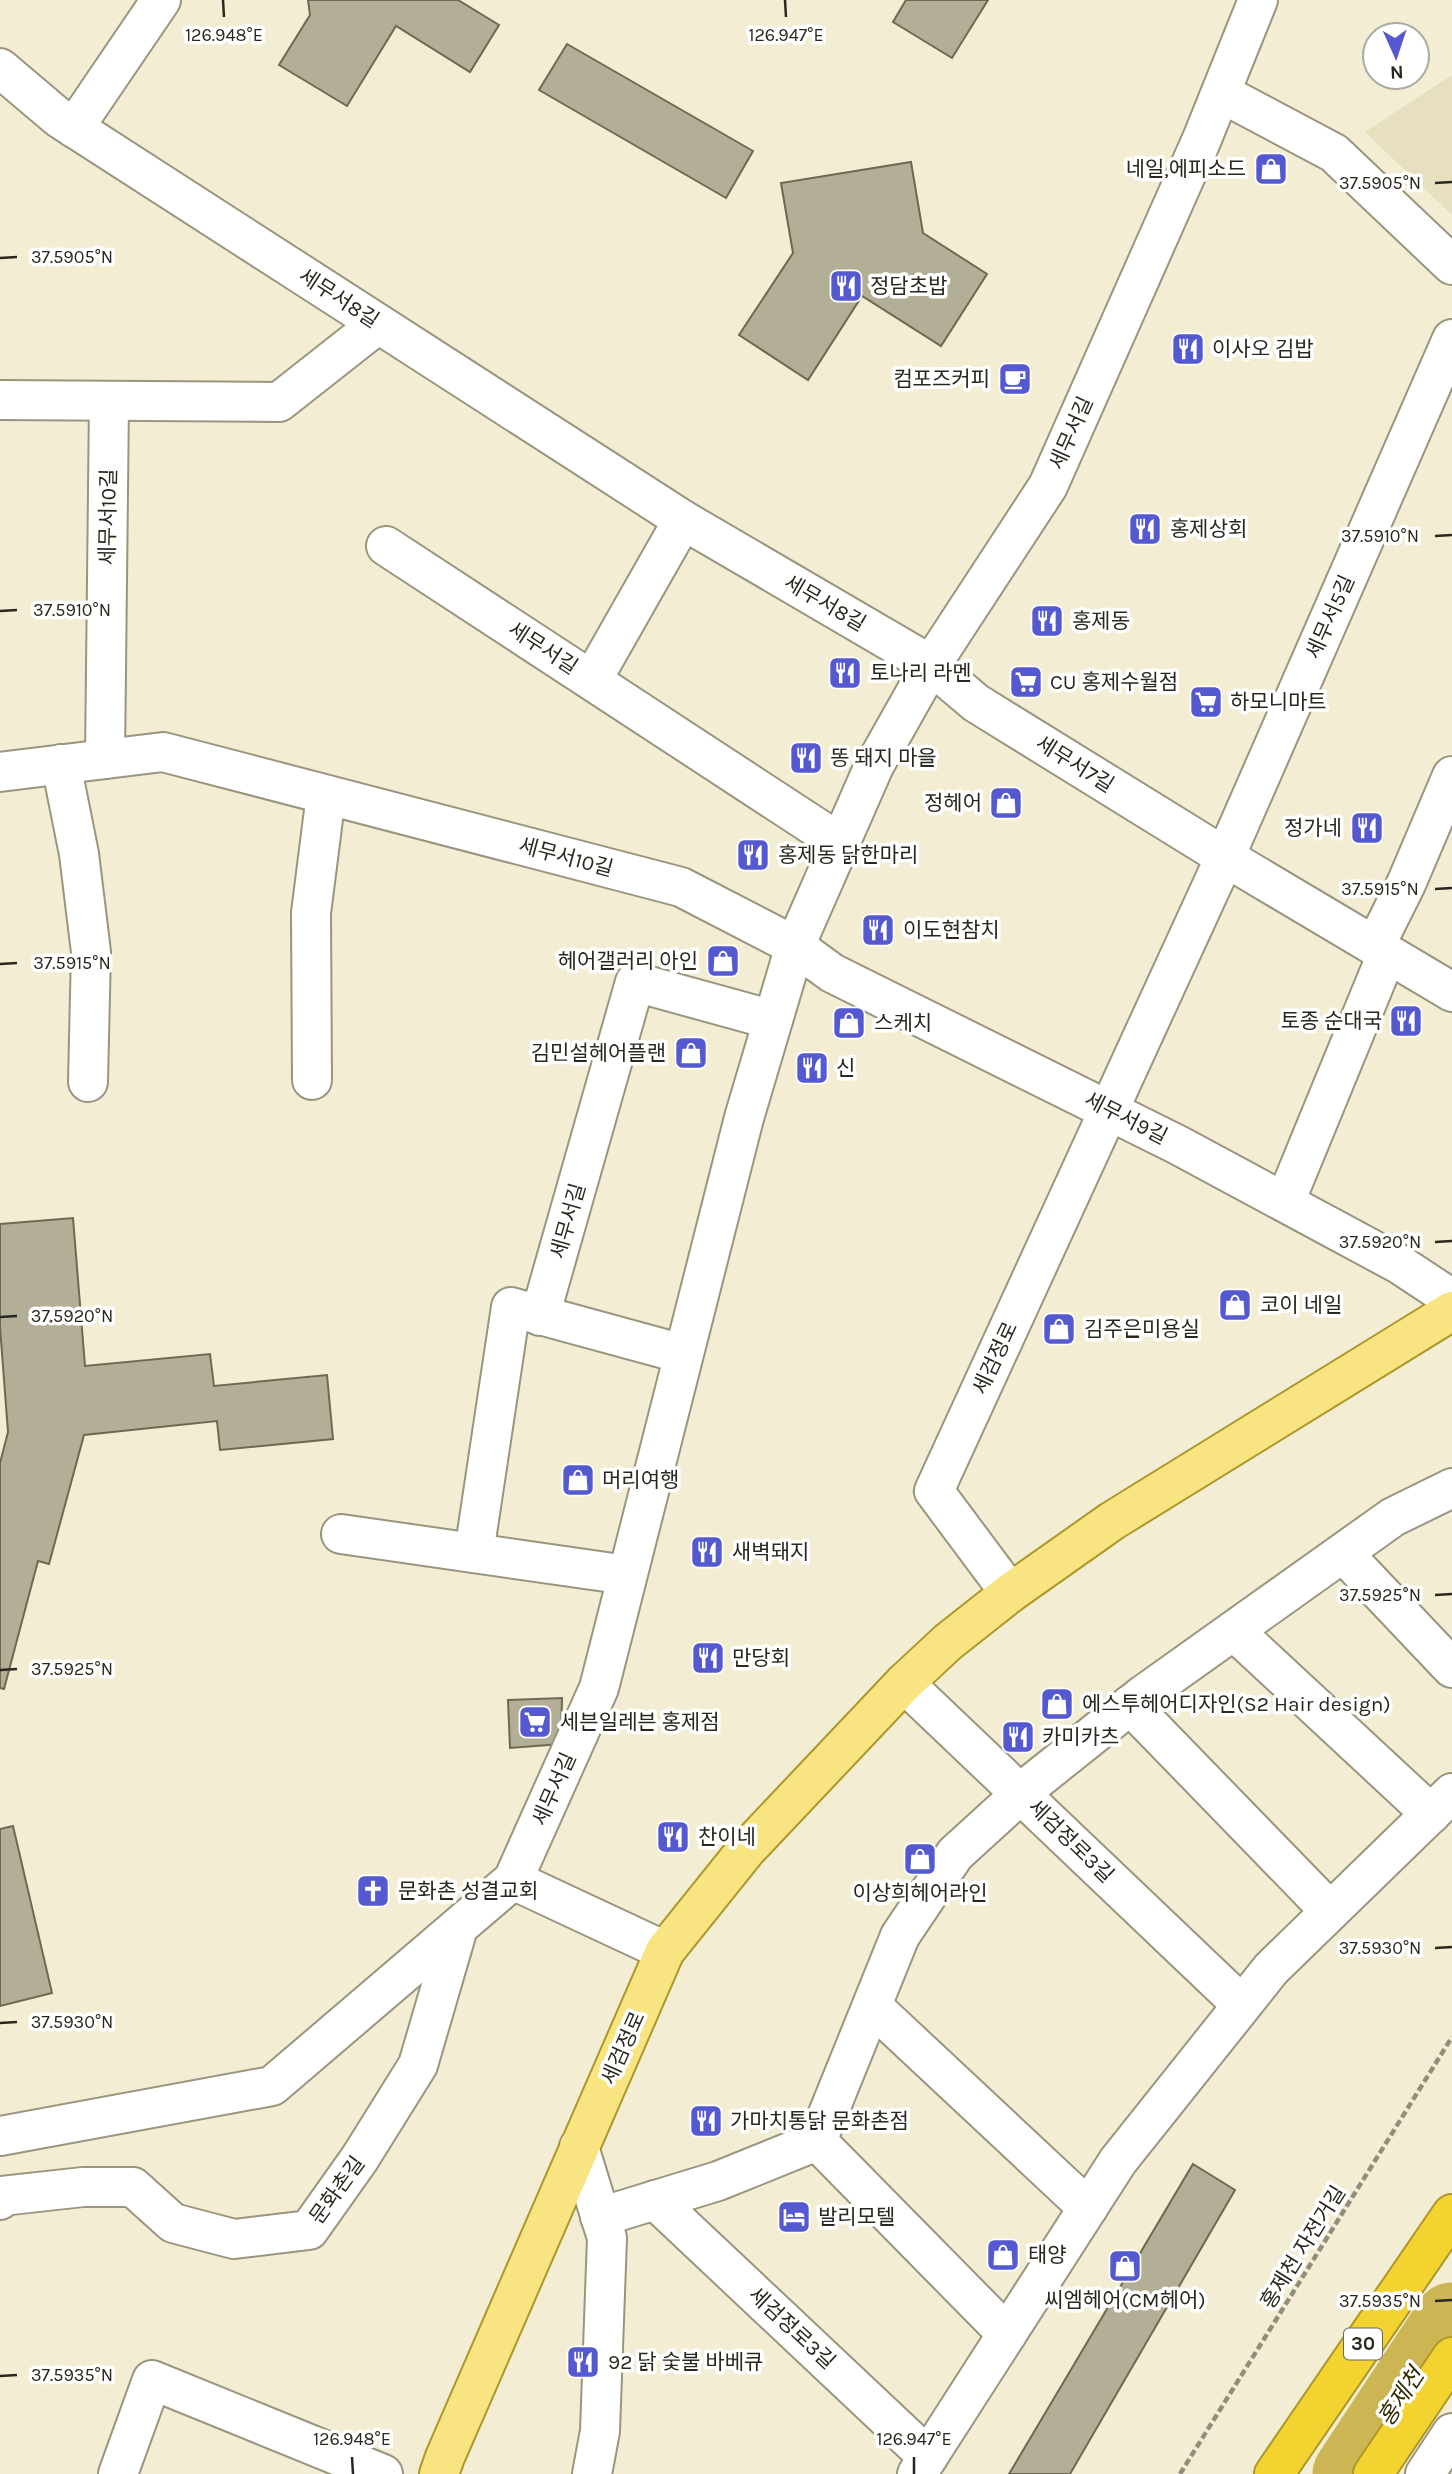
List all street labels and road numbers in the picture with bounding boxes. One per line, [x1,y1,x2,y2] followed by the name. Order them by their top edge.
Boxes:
[295,263,383,333] street label: 세무서8길
[1044,393,1098,473] street label: 세무서길
[95,468,121,566] street label: 세무서10길
[780,570,870,636] street label: 세무서8길
[1301,571,1359,663] street label: 세무서5길
[504,617,582,679] street label: 세무서길
[1032,731,1118,797] street label: 세무서7길
[516,833,616,881] street label: 세무서10길
[1081,1087,1171,1149] street label: 세무서9길
[546,1181,590,1261] street label: 세무서길
[968,1318,1022,1398] street label: 세검정로
[527,1749,581,1829] street label: 세무서길
[1023,1795,1119,1887] street label: 세검정로3길
[596,2008,650,2088] street label: 세검정로
[305,2152,369,2228] street label: 문화촌길
[1256,2181,1350,2313] street label: 홍제천 자전거길
[744,2282,840,2374] street label: 세검정로3길
[1344,2328,1382,2360] road number: 30

